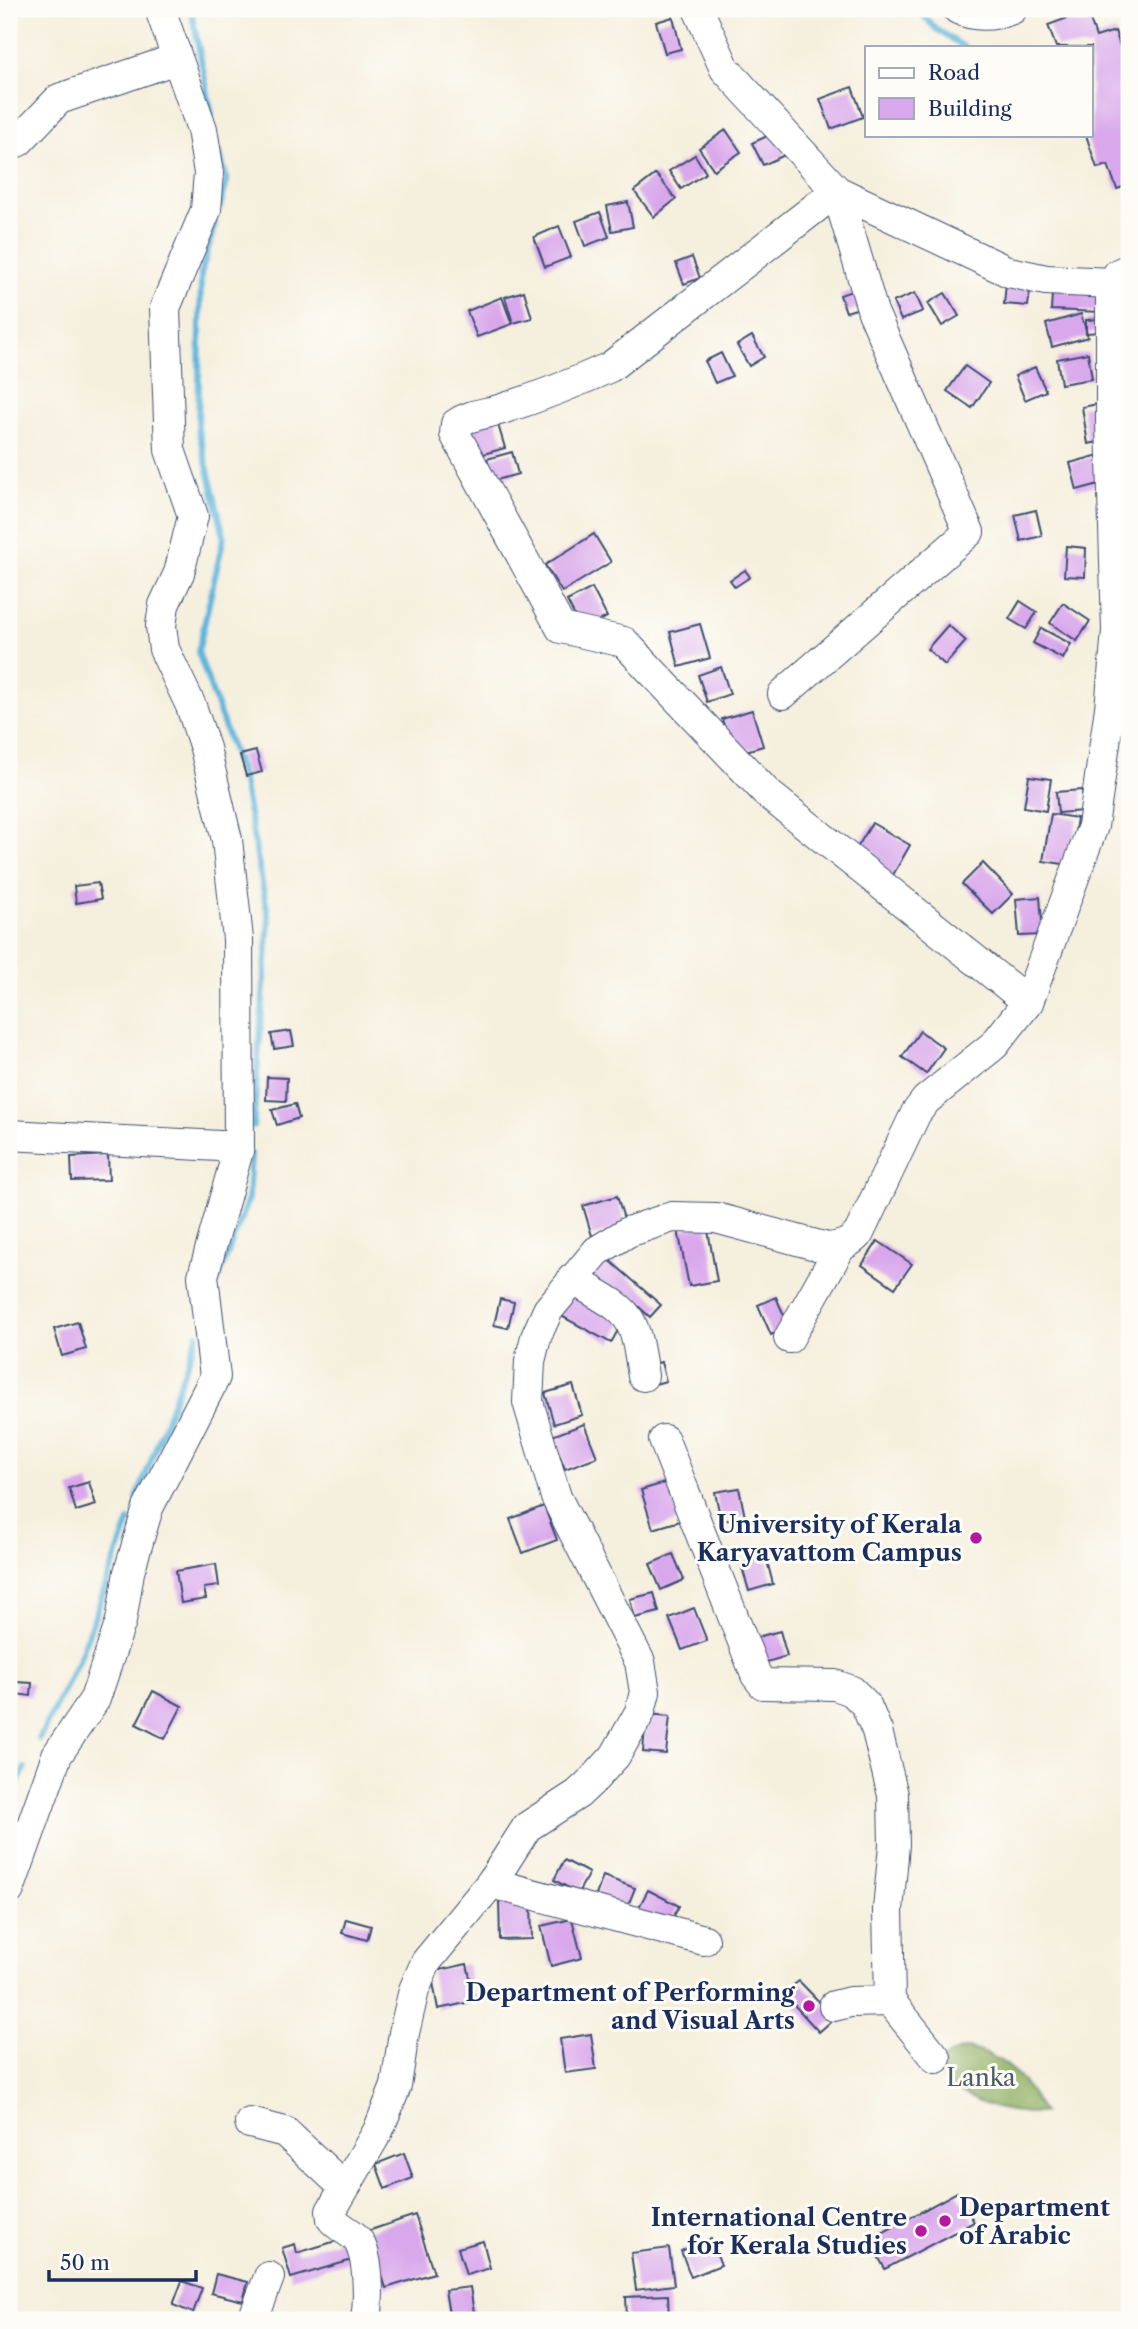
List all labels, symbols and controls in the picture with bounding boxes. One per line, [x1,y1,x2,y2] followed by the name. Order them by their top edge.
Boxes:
[865,46,1092,136] legend
[928,60,980,85] text: Road
[928,96,1013,121] text: Building
[697,1510,963,1567] place label: University of Kerala Karyavattom Campus
[968,1530,984,1546] marker: University of Kerala Karyavattom Campus
[465,1978,796,2035] place label: Department of Performing and Visual Arts
[801,1998,817,2014] marker: Department of Performing and Visual Arts
[946,2063,1016,2092] park label: Lanka
[959,2193,1110,2250] place label: Department of Arabic
[651,2203,907,2260] place label: International Centre for Kerala Studies
[937,2213,953,2229] marker: Department of Arabic
[913,2223,929,2239] marker: International Centre for Kerala Studies
[49,2238,196,2282] scale bar
[60,2250,110,2275] text: 50 m

